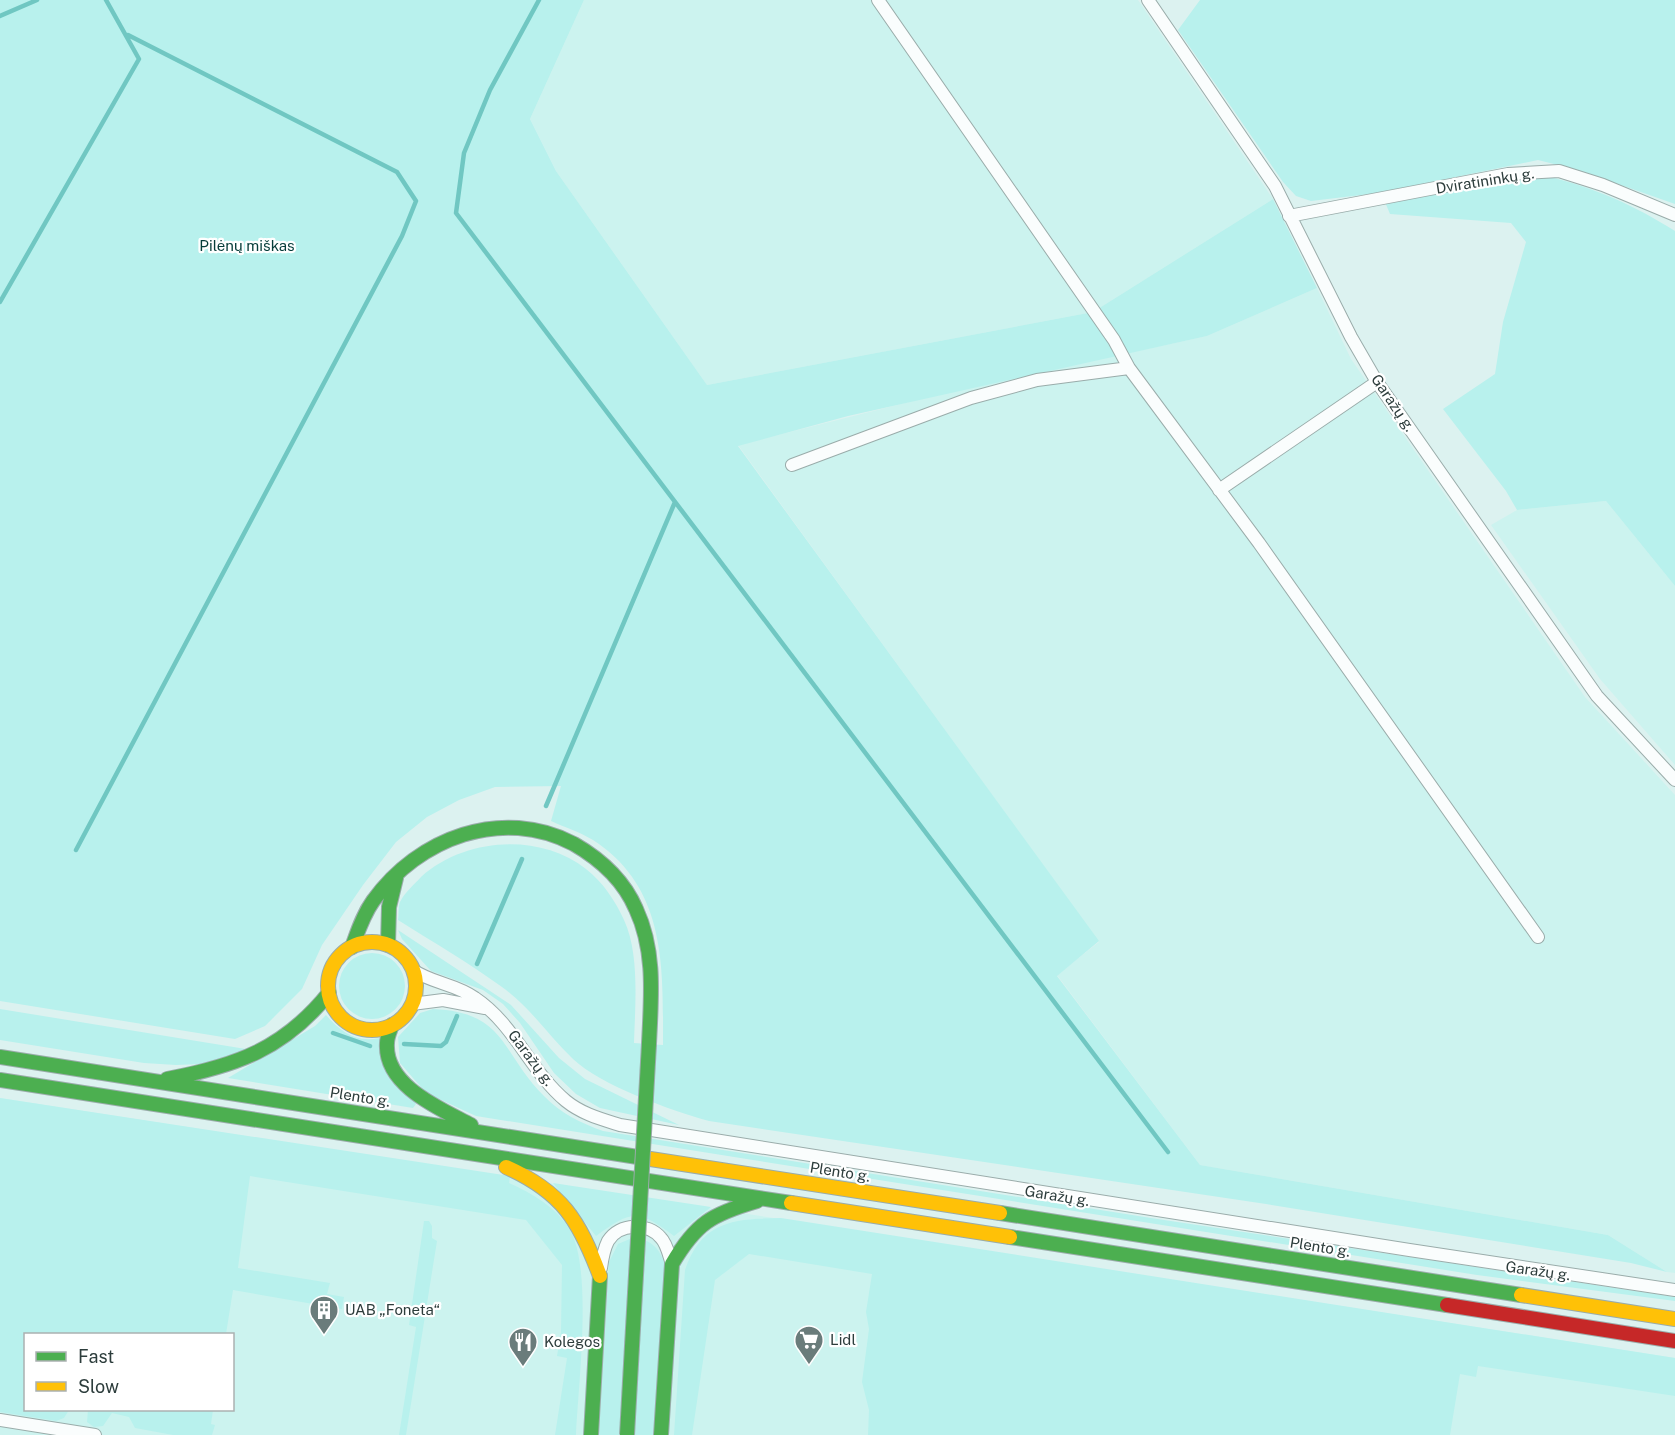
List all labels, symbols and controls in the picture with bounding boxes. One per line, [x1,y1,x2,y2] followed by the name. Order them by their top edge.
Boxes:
[1434,164,1535,197] street label: Dviratininkų g.
[199,237,295,254] park label: Pilėnų miškas
[1368,371,1419,435] street label: Garažų g.
[505,1026,558,1089] street label: Garažų g.
[329,1083,391,1110] street label: Plento g.
[809,1158,871,1185] street label: Plento g.
[1023,1182,1091,1209] street label: Garažų g.
[1289,1233,1351,1260] street label: Plento g.
[1505,1258,1572,1283] street label: Garažų g.
[308,1294,340,1336] building icon: UAB „Foneta“
[345,1301,440,1318] place label: UAB „Foneta“
[793,1324,825,1366] supermarket icon: Lidl
[507,1326,539,1368] restaurant icon: Kolegos
[830,1331,856,1348] place label: Lidl
[24,1333,234,1411] legend
[544,1333,600,1350] place label: Kolegos
[78,1346,114,1367] text: Fast
[78,1376,119,1397] text: Slow

